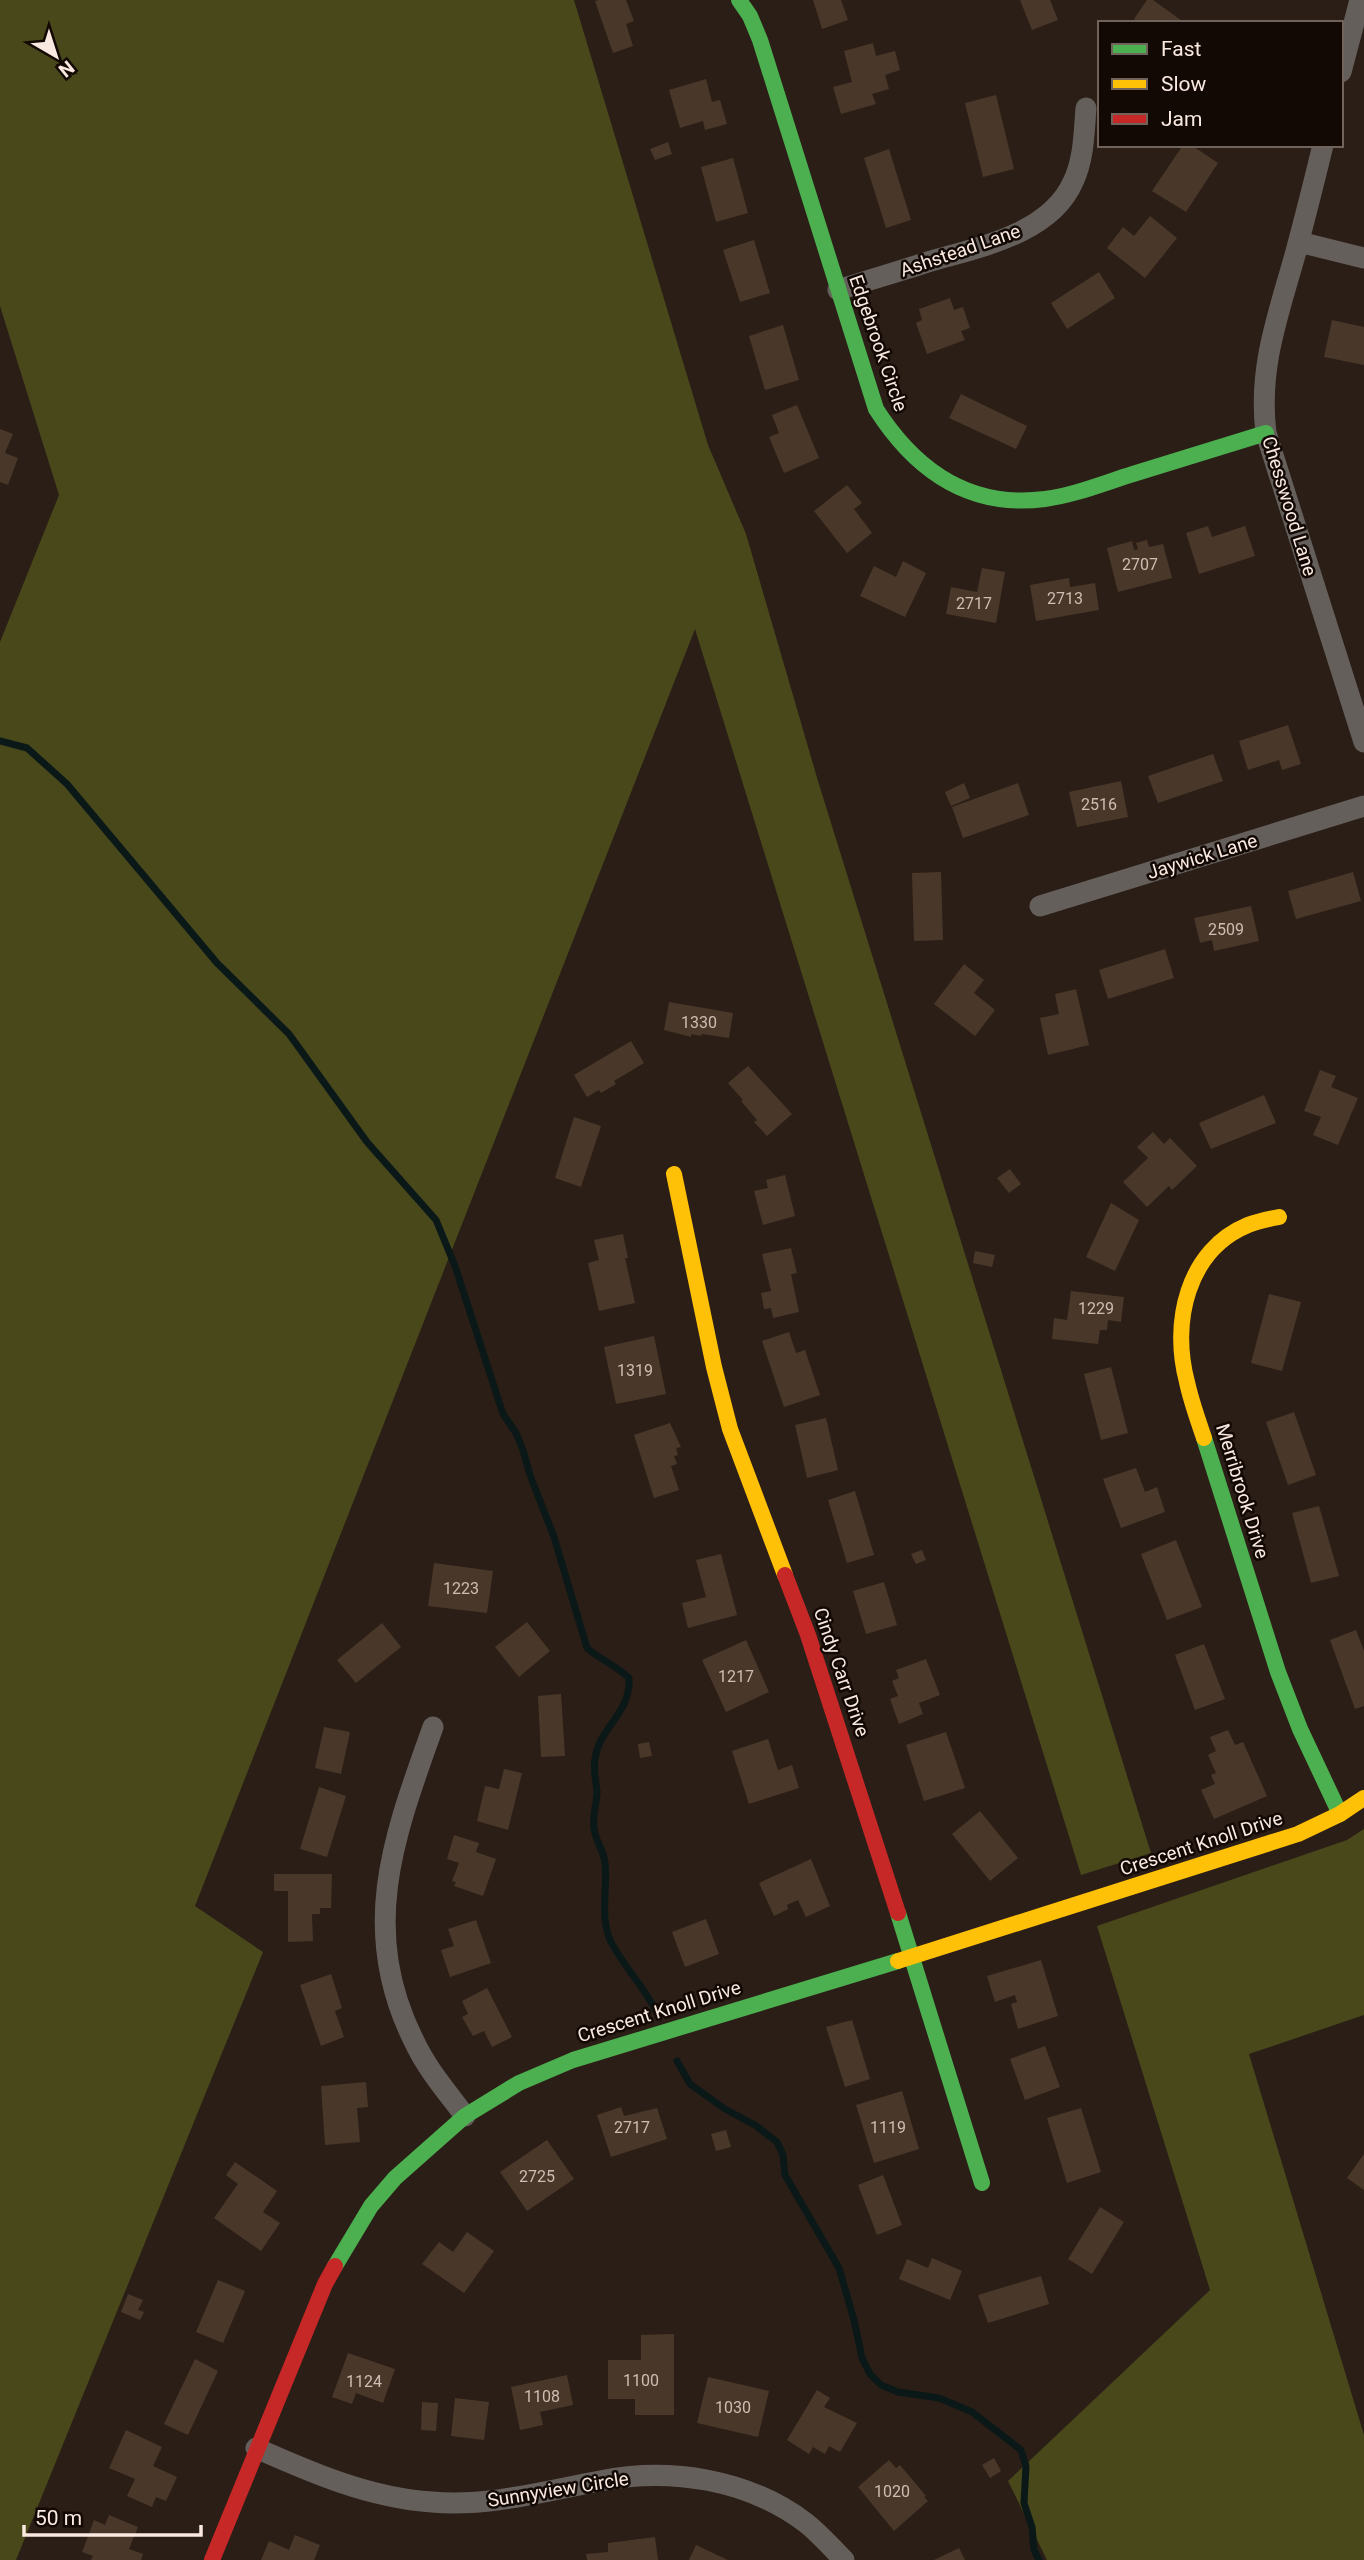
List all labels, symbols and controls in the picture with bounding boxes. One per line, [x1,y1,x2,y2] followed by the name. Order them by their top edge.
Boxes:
[21,21,91,91] north arrow
[1098,21,1343,147] legend
[1161,37,1202,61] text: Fast
[54,56,79,82] text: N
[1161,72,1207,96] text: Slow
[1161,107,1202,131] text: Jam
[897,219,1023,282] street label: Ashstead Lane
[844,272,913,414] street label: Edgebrook Circle
[1257,433,1322,579] street label: Chesswood Lane
[1122,555,1158,574] house number: 2707
[1047,589,1083,608] house number: 2713
[956,594,992,613] house number: 2717
[1081,795,1117,814] house number: 2516
[1144,829,1260,884] street label: Jaywick Lane
[1208,920,1244,939] house number: 2509
[681,1013,717,1032] house number: 1330
[1078,1299,1114,1318] house number: 1229
[617,1361,653,1380] house number: 1319
[1211,1421,1274,1561] street label: Merribrook Drive
[443,1579,479,1598] house number: 1223
[809,1605,874,1740] street label: Cindy Carr Drive
[718,1667,754,1686] house number: 1217
[1117,1806,1285,1881] street label: Crescent Knoll Drive
[575,1976,744,2047] street label: Crescent Knoll Drive
[614,2118,650,2137] house number: 2717
[870,2118,906,2137] house number: 1119
[519,2167,555,2186] house number: 2725
[623,2371,659,2390] house number: 1100
[346,2372,382,2391] house number: 1124
[524,2387,560,2406] house number: 1108
[715,2398,751,2417] house number: 1030
[486,2467,630,2512] street label: Sunnyview Circle
[874,2482,910,2501] house number: 1020
[24,2494,201,2538] scale bar
[35,2506,82,2530] text: 50 m

